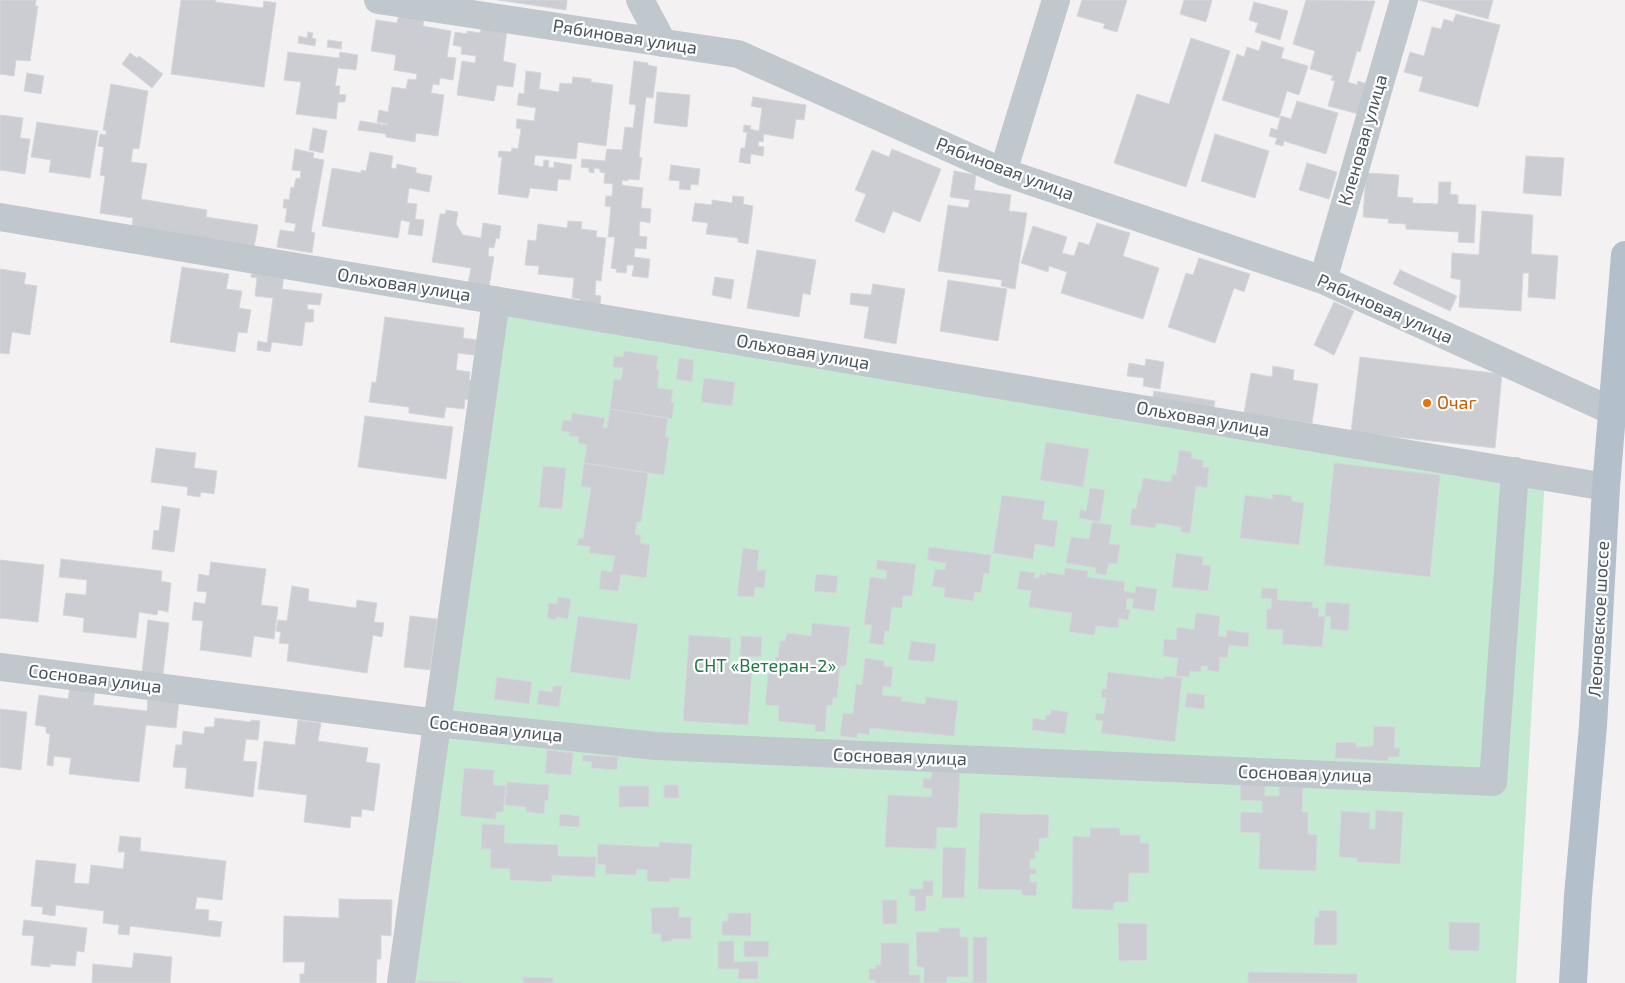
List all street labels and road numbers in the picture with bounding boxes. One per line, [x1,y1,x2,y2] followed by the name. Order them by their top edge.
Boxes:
[551,15,699,59] street label: Рябиновая улица
[1334,72,1392,208] street label: Кленовая улица
[933,133,1077,205] street label: Рябиновая улица
[336,264,472,306] street label: Ольховая улица
[1314,269,1456,349] street label: Рябиновая улица
[735,330,871,374] street label: Ольховая улица
[1135,397,1271,441] street label: Ольховая улица
[1584,540,1614,698] street label: Леоновское шоссе
[27,660,163,698] street label: Сосновая улица
[428,711,564,747] street label: Сосновая улица
[833,744,967,770] street label: Сосновая улица
[1238,761,1372,787] street label: Сосновая улица

